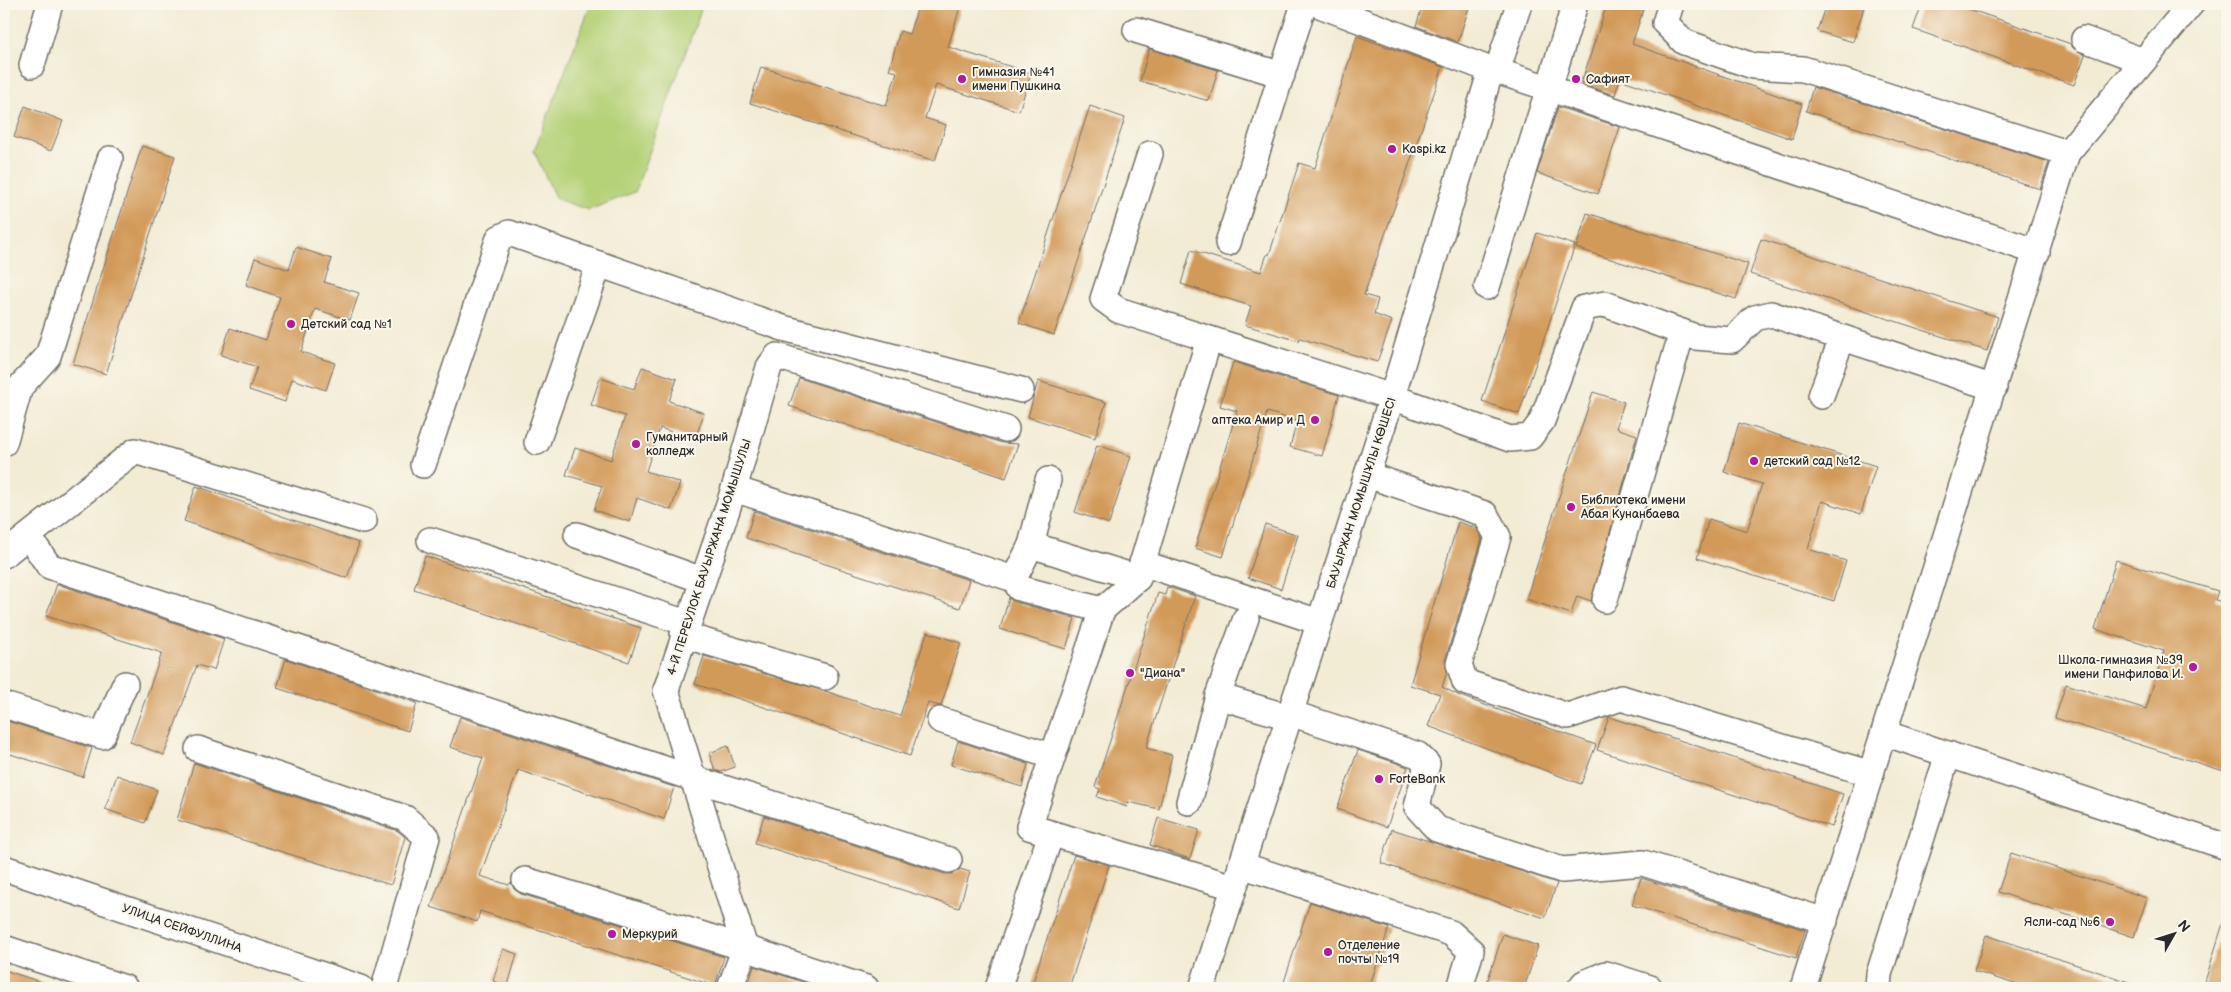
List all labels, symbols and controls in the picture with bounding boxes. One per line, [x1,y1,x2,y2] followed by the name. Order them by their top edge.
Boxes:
[972,65,1061,94] place label: Гимназия №41 имени Пушкина
[1586,72,1631,87] place label: Сафият
[956,73,968,85] marker: Гимназия №41 имени Пушкина
[1570,73,1582,85] marker: Сафият
[1402,142,1446,157] place label: Kaspi.kz
[1386,143,1398,155] marker: Kaspi.kz
[301,317,392,332] place label: Детский сад №1
[285,318,297,330] marker: Детский сад №1
[1323,396,1400,591] street label: БАУЫРЖАН МОМЫШҰЛЫ КӨШЕСІ
[1212,413,1305,428] place label: аптека Амир и Д
[1309,414,1321,426] marker: аптека Амир и Д
[646,430,728,459] place label: Гуманитарный колледж
[664,437,755,677] street label: 4-Й ПЕРЕУЛОК БАУЫРЖАНА МОМЫШУЛЫ
[630,438,642,450] marker: Гуманитарный колледж
[1764,454,1861,469] place label: детский сад №12
[1748,455,1760,467] marker: детский сад №12
[1580,493,1686,522] place label: Библиотека имени Абая Кунанбаева
[1565,501,1577,513] marker: Библиотека имени Абая Кунанбаева
[2058,653,2183,682] place label: Школа-гимназия №39 имени Панфилова И.
[2187,661,2199,673] marker: Школа-гимназия №39 имени Панфилова И.
[1140,666,1185,681] place label: "Диана"
[1124,667,1136,679] marker: "Диана"
[1389,772,1445,787] place label: ForteBank
[1373,773,1385,785] marker: ForteBank
[120,901,244,956] street label: УЛИЦА СЕЙФУЛЛИНА
[2148,910,2198,960] north arrow
[2024,915,2100,930] place label: Ясли-сад №6
[2104,916,2116,928] marker: Ясли-сад №6
[2174,917,2194,936] text: N
[622,927,678,942] place label: Меркурий
[606,928,618,940] marker: Меркурий
[1338,938,1400,967] place label: Отделение почты №19
[1322,946,1334,958] marker: Отделение почты №19

